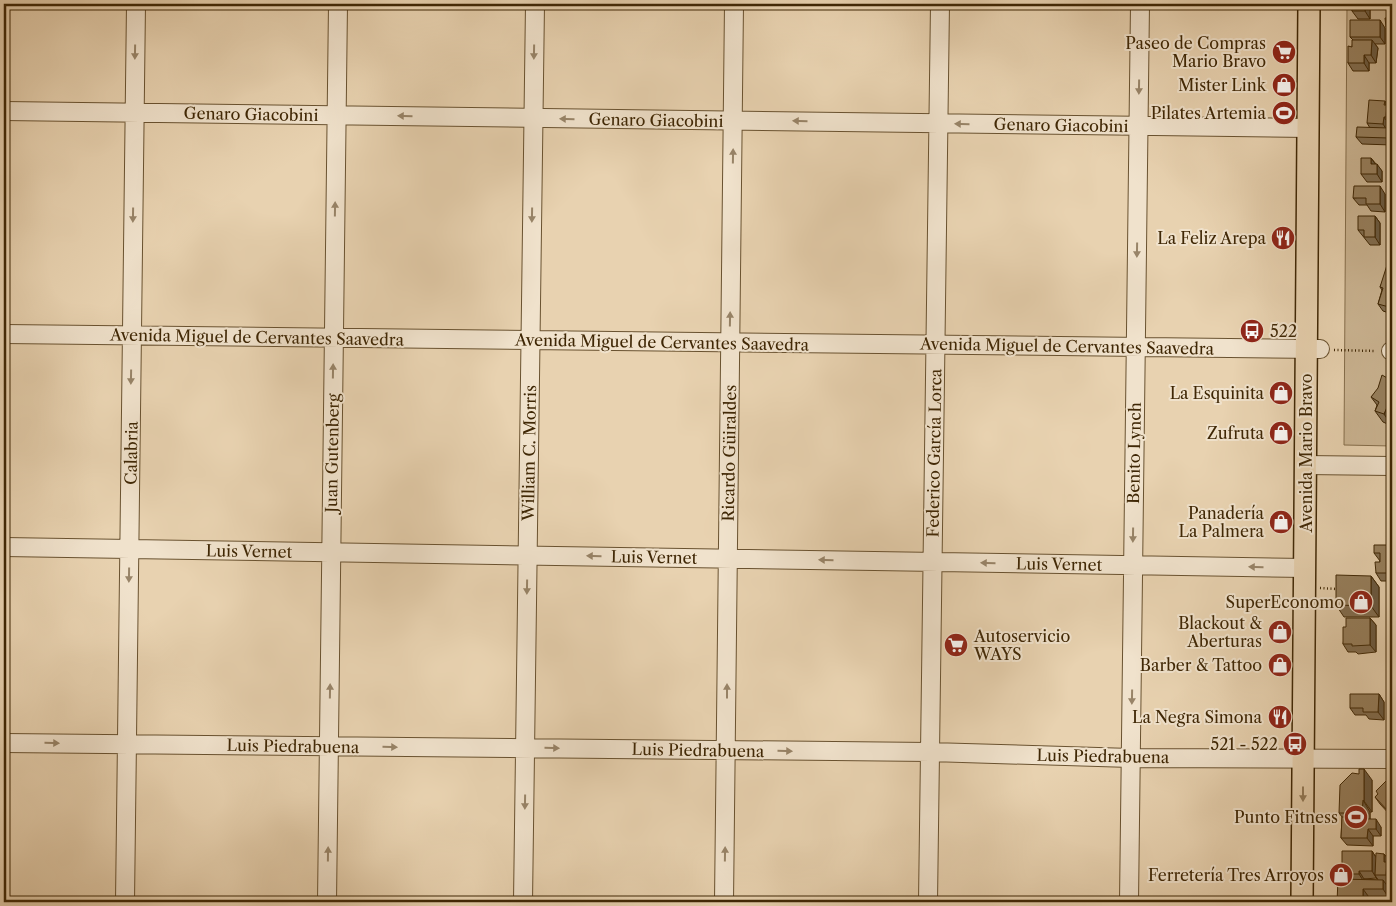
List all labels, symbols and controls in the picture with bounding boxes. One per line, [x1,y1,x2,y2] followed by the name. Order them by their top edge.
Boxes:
[1125,33,1266,71] place label: Paseo de Compras Mario Bravo
[1271,39,1297,65] supermarket icon: Paseo de Compras Mario Bravo
[131,45,139,61] one-way arrow
[530,45,538,61] one-way arrow
[1271,72,1297,98] shop icon: Mister Link
[1178,75,1267,95] place label: Mister Link
[1135,80,1143,96] one-way arrow
[1271,100,1297,126] sports icon: Pilates Artemia
[183,103,319,125] street label: Genaro Giacobini
[1151,103,1267,123] place label: Pilates Artemia
[588,109,724,131] street label: Genaro Giacobini
[396,112,412,120] one-way arrow
[559,114,575,122] one-way arrow
[993,114,1129,136] street label: Genaro Giacobini
[791,117,807,125] one-way arrow
[954,119,970,127] one-way arrow
[729,148,737,164] one-way arrow
[331,200,339,216] one-way arrow
[129,207,137,223] one-way arrow
[528,207,536,223] one-way arrow
[1270,225,1296,251] restaurant icon: La Feliz Arepa
[1157,228,1267,248] place label: La Feliz Arepa
[1133,242,1141,258] one-way arrow
[727,310,735,326] one-way arrow
[1239,318,1265,344] bus stop icon: 522
[1270,321,1297,341] place label: 522
[109,324,405,350] street label: Avenida Miguel de Cervantes Saavedra
[514,329,810,355] street label: Avenida Miguel de Cervantes Saavedra
[919,333,1215,359] street label: Avenida Miguel de Cervantes Saavedra
[329,363,337,379] one-way arrow
[923,368,945,538] street label: Federico García Lorca
[127,370,135,386] one-way arrow
[1296,373,1316,534] street label: Avenida Mario Bravo
[1268,380,1294,406] shop icon: La Esquinita
[1170,383,1265,403] place label: La Esquinita
[718,384,740,521] street label: Ricardo Güiraldes
[518,385,540,522] street label: William C. Morris
[321,393,343,516] street label: Juan Gutenberg
[1123,402,1145,504] street label: Benito Lynch
[120,420,142,485] street label: Calabria
[1268,420,1294,446] shop icon: Zufruta
[1207,423,1265,443] place label: Zufruta
[1179,503,1265,541] place label: Panadería La Palmera
[1268,509,1294,535] shop icon: Panadería La Palmera
[1129,527,1137,543] one-way arrow
[206,540,293,562] street label: Luis Vernet
[611,546,698,568] street label: Luis Vernet
[585,552,601,560] one-way arrow
[1016,553,1103,575] street label: Luis Vernet
[818,556,834,564] one-way arrow
[980,559,996,567] one-way arrow
[1248,563,1264,571] one-way arrow
[125,567,133,583] one-way arrow
[523,580,531,596] one-way arrow
[1348,589,1374,615] shop icon: SuperEconomo
[1226,592,1344,612] place label: SuperEconomo
[1178,613,1262,651] place label: Blackout & Aberturas
[1267,619,1293,645] shop icon: Blackout & Aberturas
[973,626,1070,664] place label: Autoservicio WAYS
[943,632,969,658] supermarket icon: Autoservicio WAYS
[1267,652,1293,678] shop icon: Barber & Tattoo
[1140,655,1262,675] place label: Barber & Tattoo
[326,683,334,699] one-way arrow
[723,683,731,699] one-way arrow
[1128,690,1136,706] one-way arrow
[1267,704,1293,730] restaurant icon: La Negra Simona
[1132,707,1263,727] place label: La Negra Simona
[1282,731,1308,757] bus stop icon: 521 - 522
[1210,734,1278,754] place label: 521 - 522
[227,735,360,757] street label: Luis Piedrabuena
[45,739,61,747] one-way arrow
[632,739,765,761] street label: Luis Piedrabuena
[382,743,398,751] one-way arrow
[545,744,561,752] one-way arrow
[1037,745,1170,767] street label: Luis Piedrabuena
[777,747,793,755] one-way arrow
[1299,786,1307,802] one-way arrow
[520,795,528,811] one-way arrow
[1343,804,1369,830] sports icon: Punto Fitness
[1234,807,1338,827] place label: Punto Fitness
[324,845,332,861] one-way arrow
[721,845,729,861] one-way arrow
[1328,862,1354,888] shop icon: Ferretería Tres Arroyos
[1148,865,1324,885] place label: Ferretería Tres Arroyos

